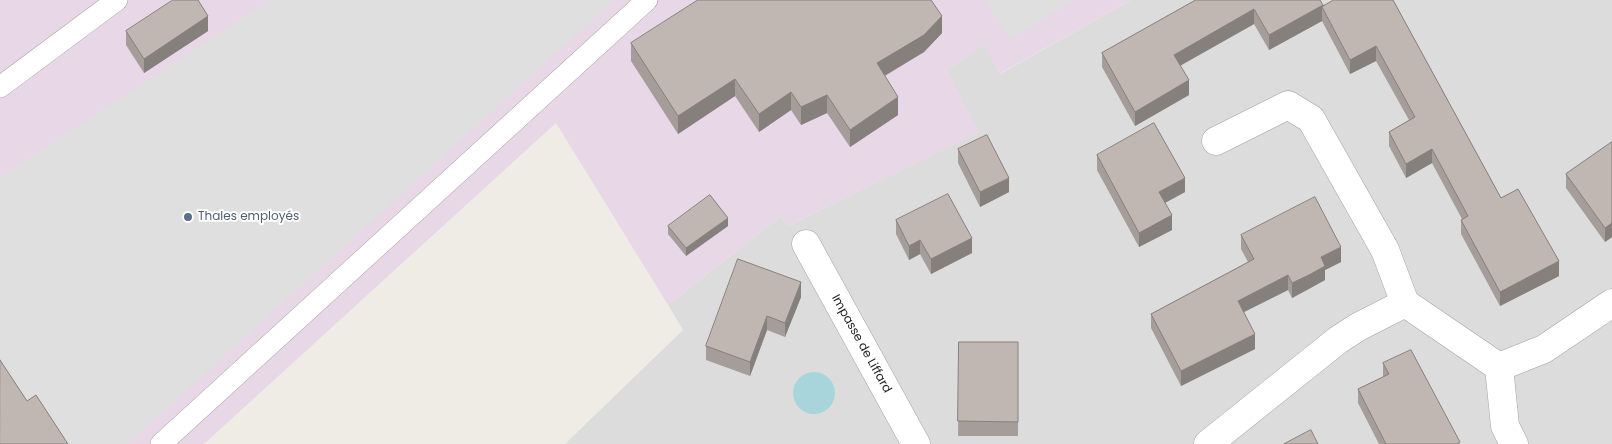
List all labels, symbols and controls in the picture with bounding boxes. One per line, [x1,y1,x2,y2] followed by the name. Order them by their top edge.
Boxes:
[198,210,299,224] place label: Thales employés
[182,211,194,223] marker: Thales employés
[828,292,894,396] street label: Impasse de Liffard

